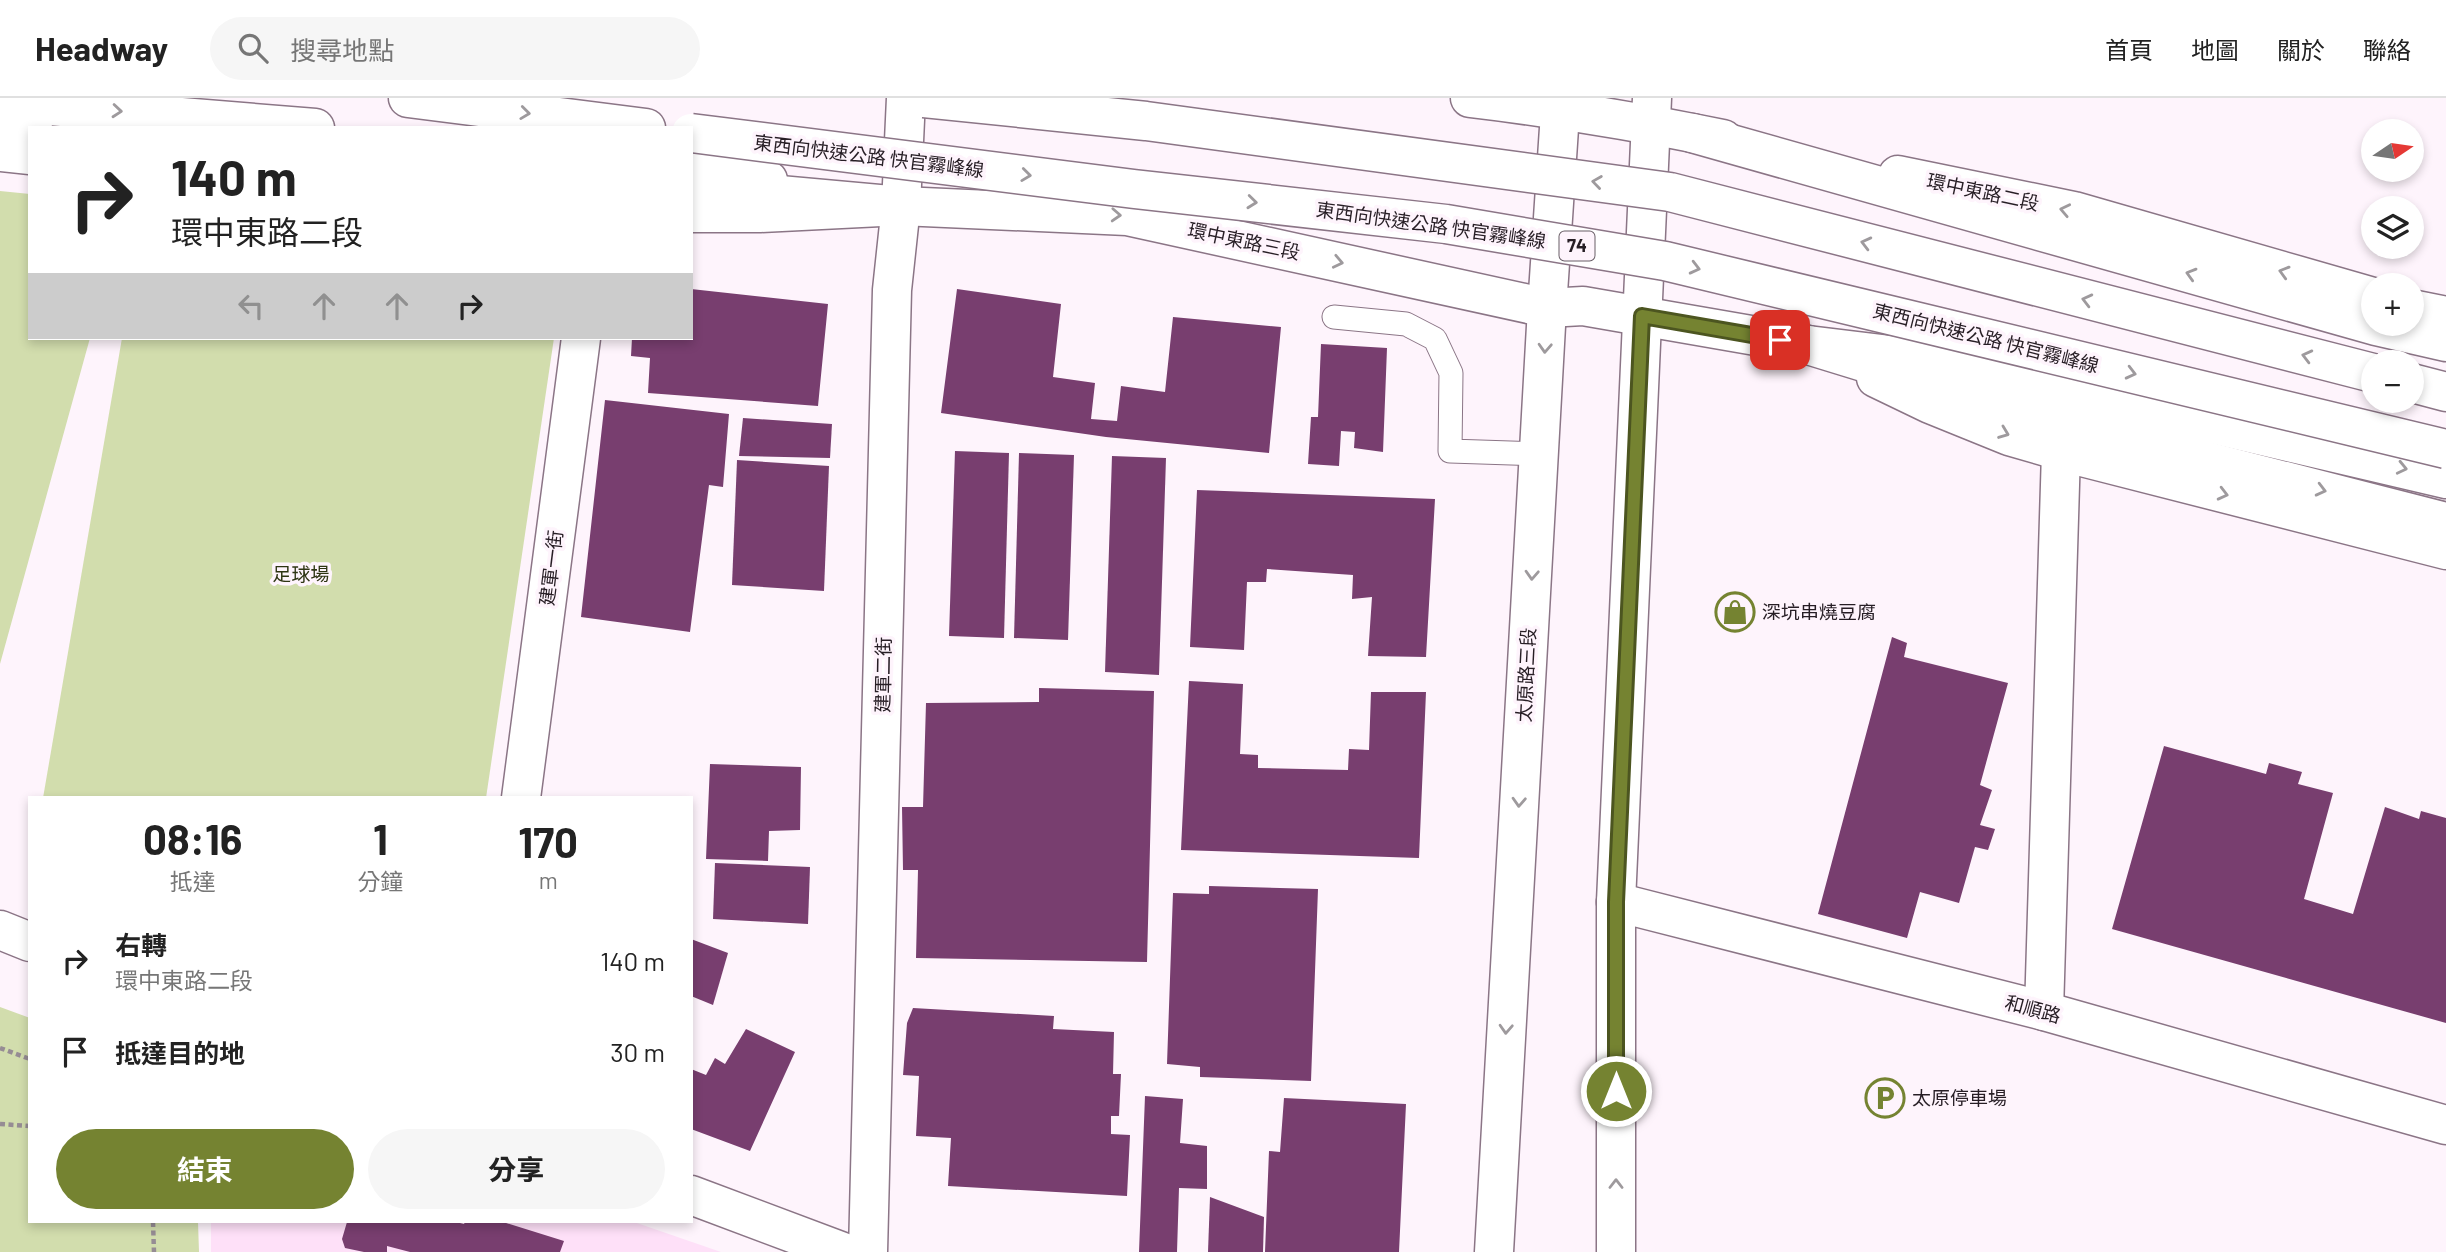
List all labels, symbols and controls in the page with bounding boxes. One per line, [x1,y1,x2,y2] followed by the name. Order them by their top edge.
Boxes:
[210,17,700,80] search box
[35,28,168,68] text: Headway
[234,29,272,67] icon: search
[290,34,394,65] text: 搜尋地點
[2105,35,2153,64] text: 首頁
[2191,35,2239,64] text: 地圖
[2277,35,2325,64] text: 關於
[2363,35,2411,64] text: 聯絡
[112,103,123,118] one-way arrow
[519,105,530,120] one-way arrow
[2361,119,2424,182] north arrow
[2361,119,2424,413] map controls
[753,130,986,181] street label: 東西向快速公路 快官霧峰線
[171,147,297,206] text: 140 m
[56,154,147,245] icon: right
[1021,168,1032,183] one-way arrow
[1925,168,2041,215] street label: 環中東路二段
[1591,175,1603,190] one-way arrow
[1247,194,1258,209] one-way arrow
[2361,196,2424,259] button: layers
[1315,197,1547,252] street label: 東西向快速公路 快官霧峰線
[2059,203,2071,218] one-way arrow
[1111,208,1122,223] one-way arrow
[171,212,363,250] text: 環中東路二段
[1186,217,1302,264] street label: 環中東路三段
[1560,232,1594,260] road number: 74
[1860,237,1872,251] one-way arrow
[1332,254,1344,269] one-way arrow
[1689,260,1701,274] one-way arrow
[2278,265,2290,280] one-way arrow
[2185,267,2197,282] one-way arrow
[2361,273,2424,336] button: +
[232,287,270,325] icon: left
[305,287,343,325] icon: ahead
[378,287,416,325] icon: ahead
[451,287,489,325] icon: right
[2081,294,2093,308] one-way arrow
[1871,298,2101,377] street label: 東西向快速公路 快官霧峰線
[1750,310,1810,370] pin
[1761,321,1799,359] icon: arrive
[1537,342,1552,353] one-way arrow
[2301,350,2313,364] one-way arrow
[2361,350,2424,413] button: −
[2125,365,2137,379] one-way arrow
[1997,425,2009,439] one-way arrow
[2396,460,2408,474] one-way arrow
[2315,482,2327,496] one-way arrow
[2217,485,2229,500] one-way arrow
[534,529,567,607] street label: 建軍一街
[272,562,330,585] park label: 足球場
[1525,570,1540,581] one-way arrow
[1714,591,1756,633] shop icon: 深坑串燒豆腐
[1762,600,1876,623] place label: 深坑串燒豆腐
[1512,627,1539,723] street label: 太原路三段
[870,637,895,713] street label: 建軍二街
[1512,797,1527,808] one-way arrow
[143,813,242,863] text: 08:16
[373,813,388,863] text: 1
[518,816,578,866] text: 170
[539,866,558,894] text: m
[170,867,216,895] text: 抵達
[357,867,403,895] text: 分鐘
[115,929,167,960] text: 右轉
[56,942,94,980] icon: right
[600,945,665,976] text: 140 m
[115,966,253,994] text: 環中東路二段
[2003,990,2064,1027] street label: 和順路
[1499,1024,1514,1035] one-way arrow
[56,1033,94,1071] icon: arrive
[610,1036,665,1067] text: 30 m
[115,1037,245,1068] text: 抵達目的地
[1579,1054,1653,1128] position arrow
[1864,1077,1906,1119] parking icon: 太原停車場
[1912,1086,2007,1109] place label: 太原停車場
[56,1129,354,1209] button: 結束
[368,1129,665,1209] button: 分享
[1608,1178,1624,1189] one-way arrow

